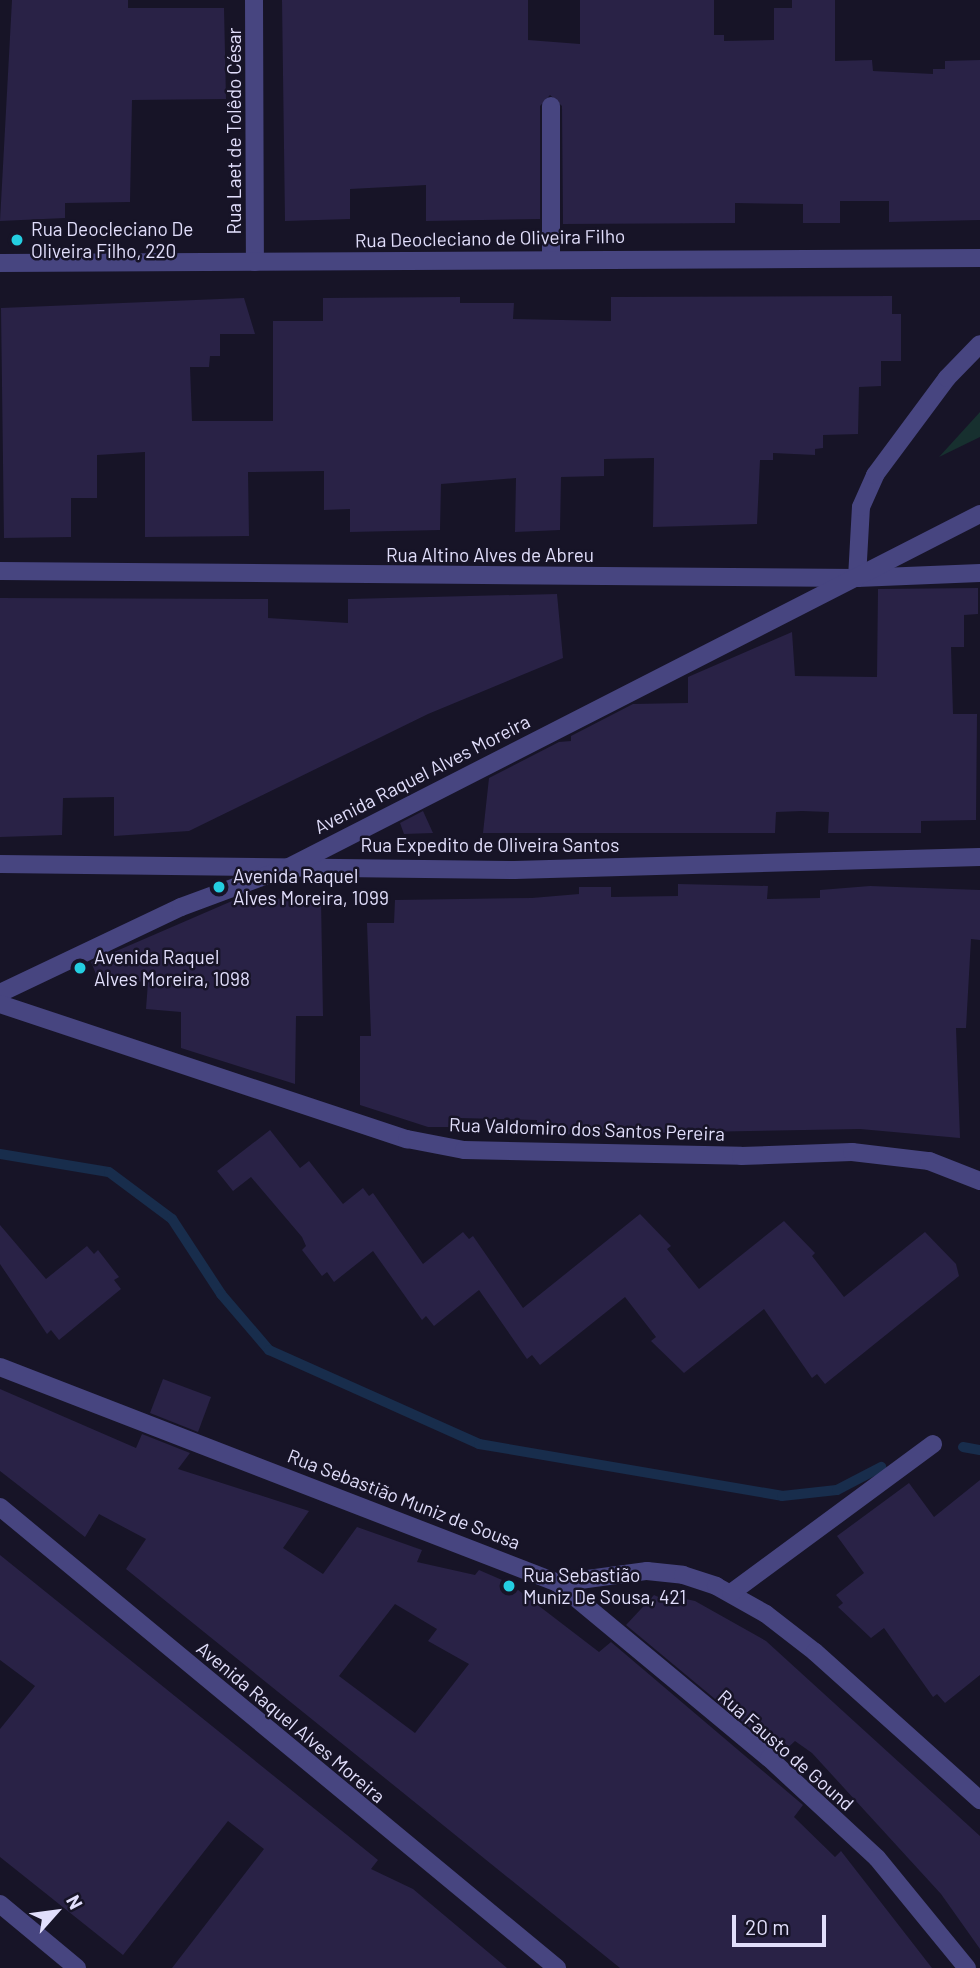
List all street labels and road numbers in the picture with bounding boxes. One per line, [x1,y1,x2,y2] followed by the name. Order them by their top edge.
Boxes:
[223,28,245,234] street label: Rua Laet de Tolêdo César
[355,224,625,252] street label: Rua Deocleciano de Oliveira Filho
[386,544,594,566] street label: Rua Altino Alves de Abreu
[310,710,534,838] street label: Avenida Raquel Alves Moreira
[361,834,619,856] street label: Rua Expedito de Oliveira Santos
[449,1113,725,1145] street label: Rua Valdomiro dos Santos Pereira
[285,1444,523,1554] street label: Rua Sebastião Muniz de Sousa
[192,1636,390,1808] street label: Avenida Raquel Alves Moreira
[714,1685,858,1815] street label: Rua Fausto de Gound

